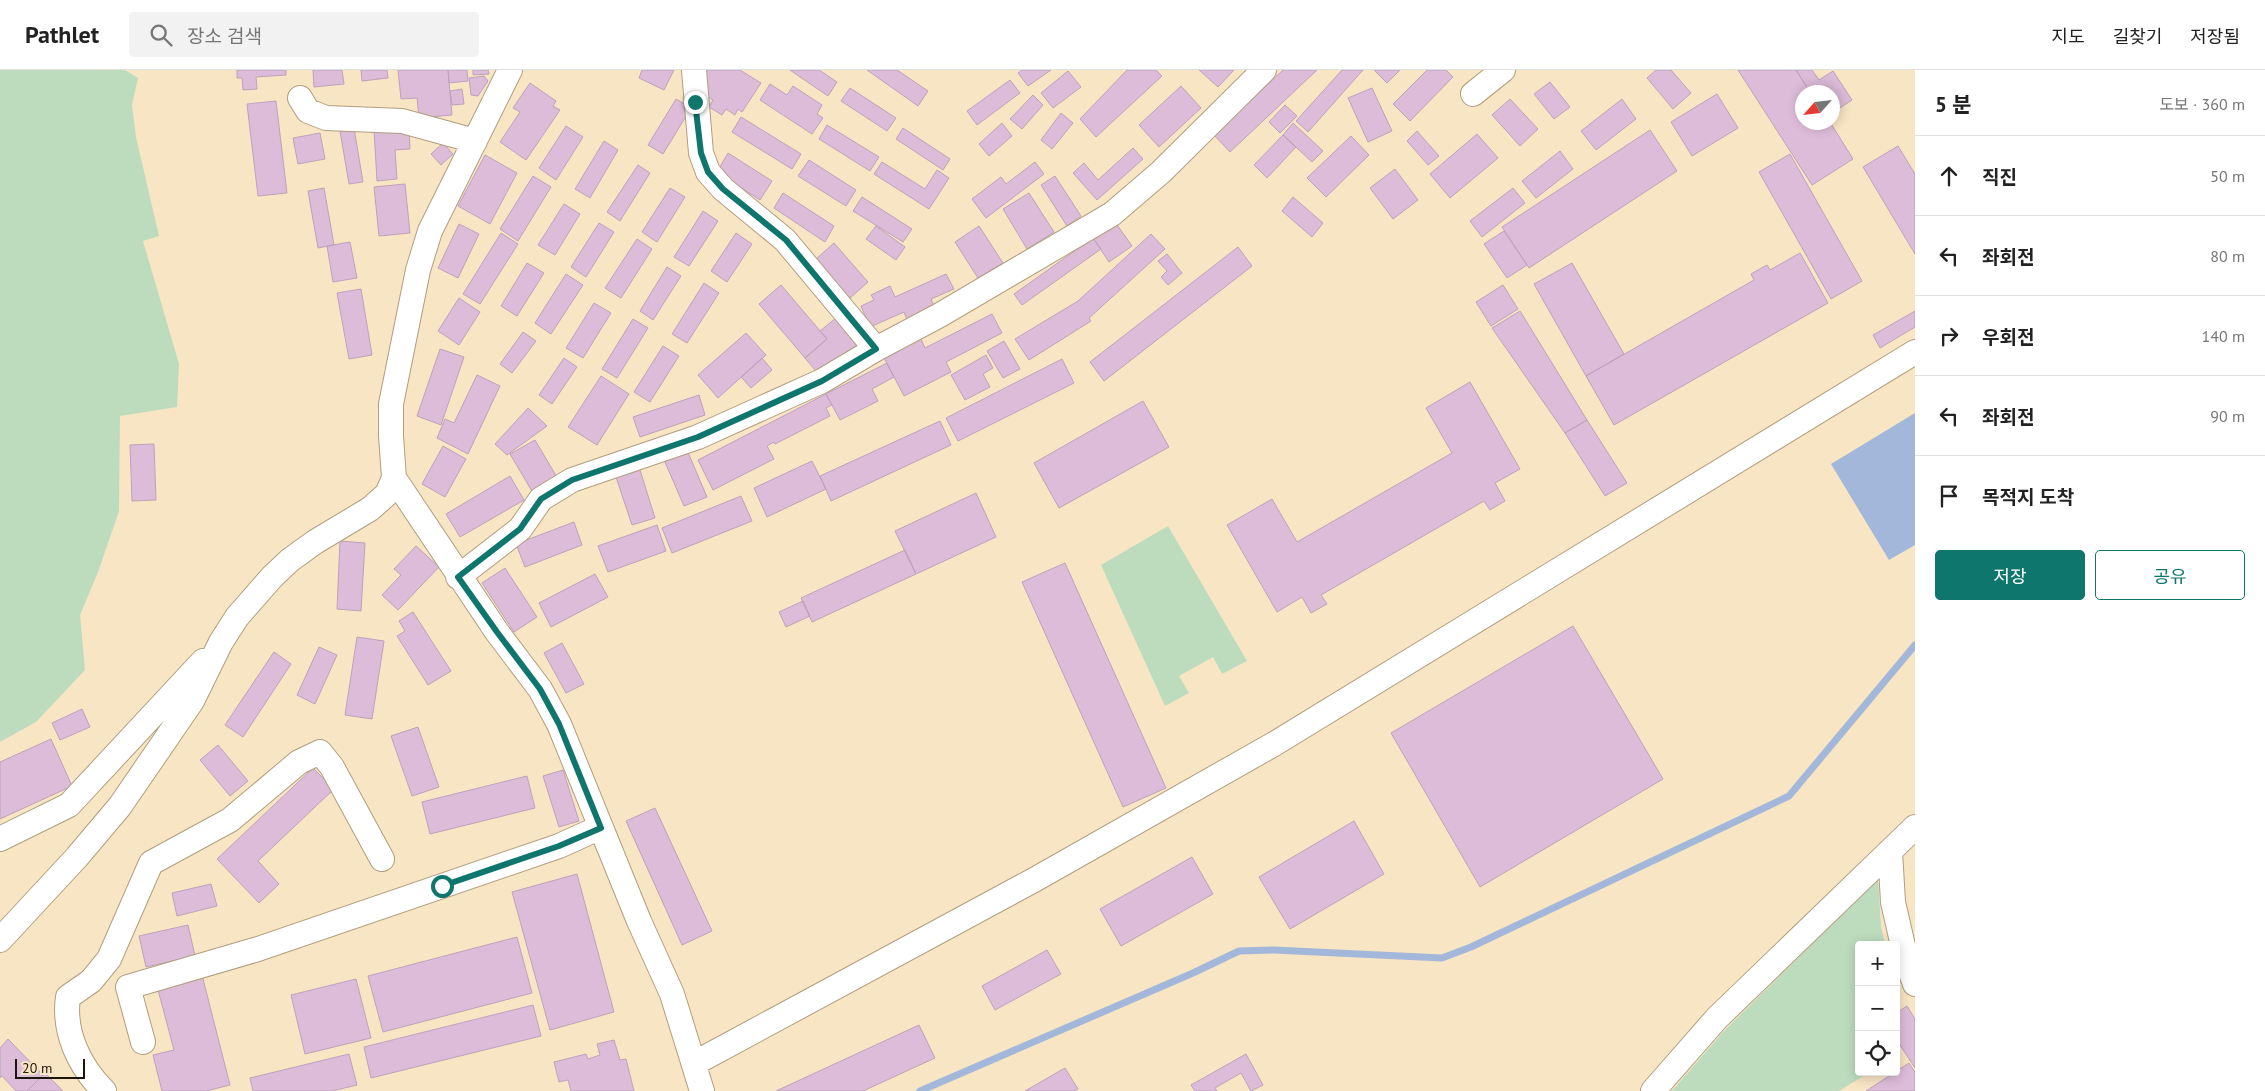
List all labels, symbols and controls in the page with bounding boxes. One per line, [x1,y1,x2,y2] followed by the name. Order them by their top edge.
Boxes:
[129,12,479,57] search box
[25,19,99,50] text: Pathlet
[147,21,175,49] icon: search
[187,24,262,48] text: 장소 검색
[2052,25,2085,48] text: 지도
[2113,25,2162,48] text: 길찾기
[2190,25,2240,48] text: 저장됨
[1795,85,1840,130] north arrow
[684,91,707,114] route end
[1935,91,1972,118] text: 5 분
[2159,94,2245,114] text: 도보 · 360 m
[1935,162,1963,190] icon: ahead
[1982,165,2017,189] text: 직진
[2210,166,2245,186] text: 50 m
[1935,242,1963,270] icon: left
[1982,245,2034,269] text: 좌회전
[2210,246,2245,266] text: 80 m
[1935,322,1963,350] icon: right
[1982,325,2034,349] text: 우회전
[2202,326,2245,346] text: 140 m
[1935,402,1963,430] icon: left
[1982,405,2034,429] text: 좌회전
[2210,406,2245,426] text: 90 m
[1935,482,1963,510] icon: arrive
[1982,485,2074,509] text: 목적지 도착
[1935,550,2085,600] button: 저장
[2095,550,2245,600] button: 공유
[431,875,454,898] route start
[1855,941,1900,1076] map controls
[1855,941,1900,986] button: +
[1855,986,1900,1031] button: −
[1855,1031,1900,1076] button: locate
[15,1056,85,1079] scale bar
[22,1059,52,1077] text: 20 m

